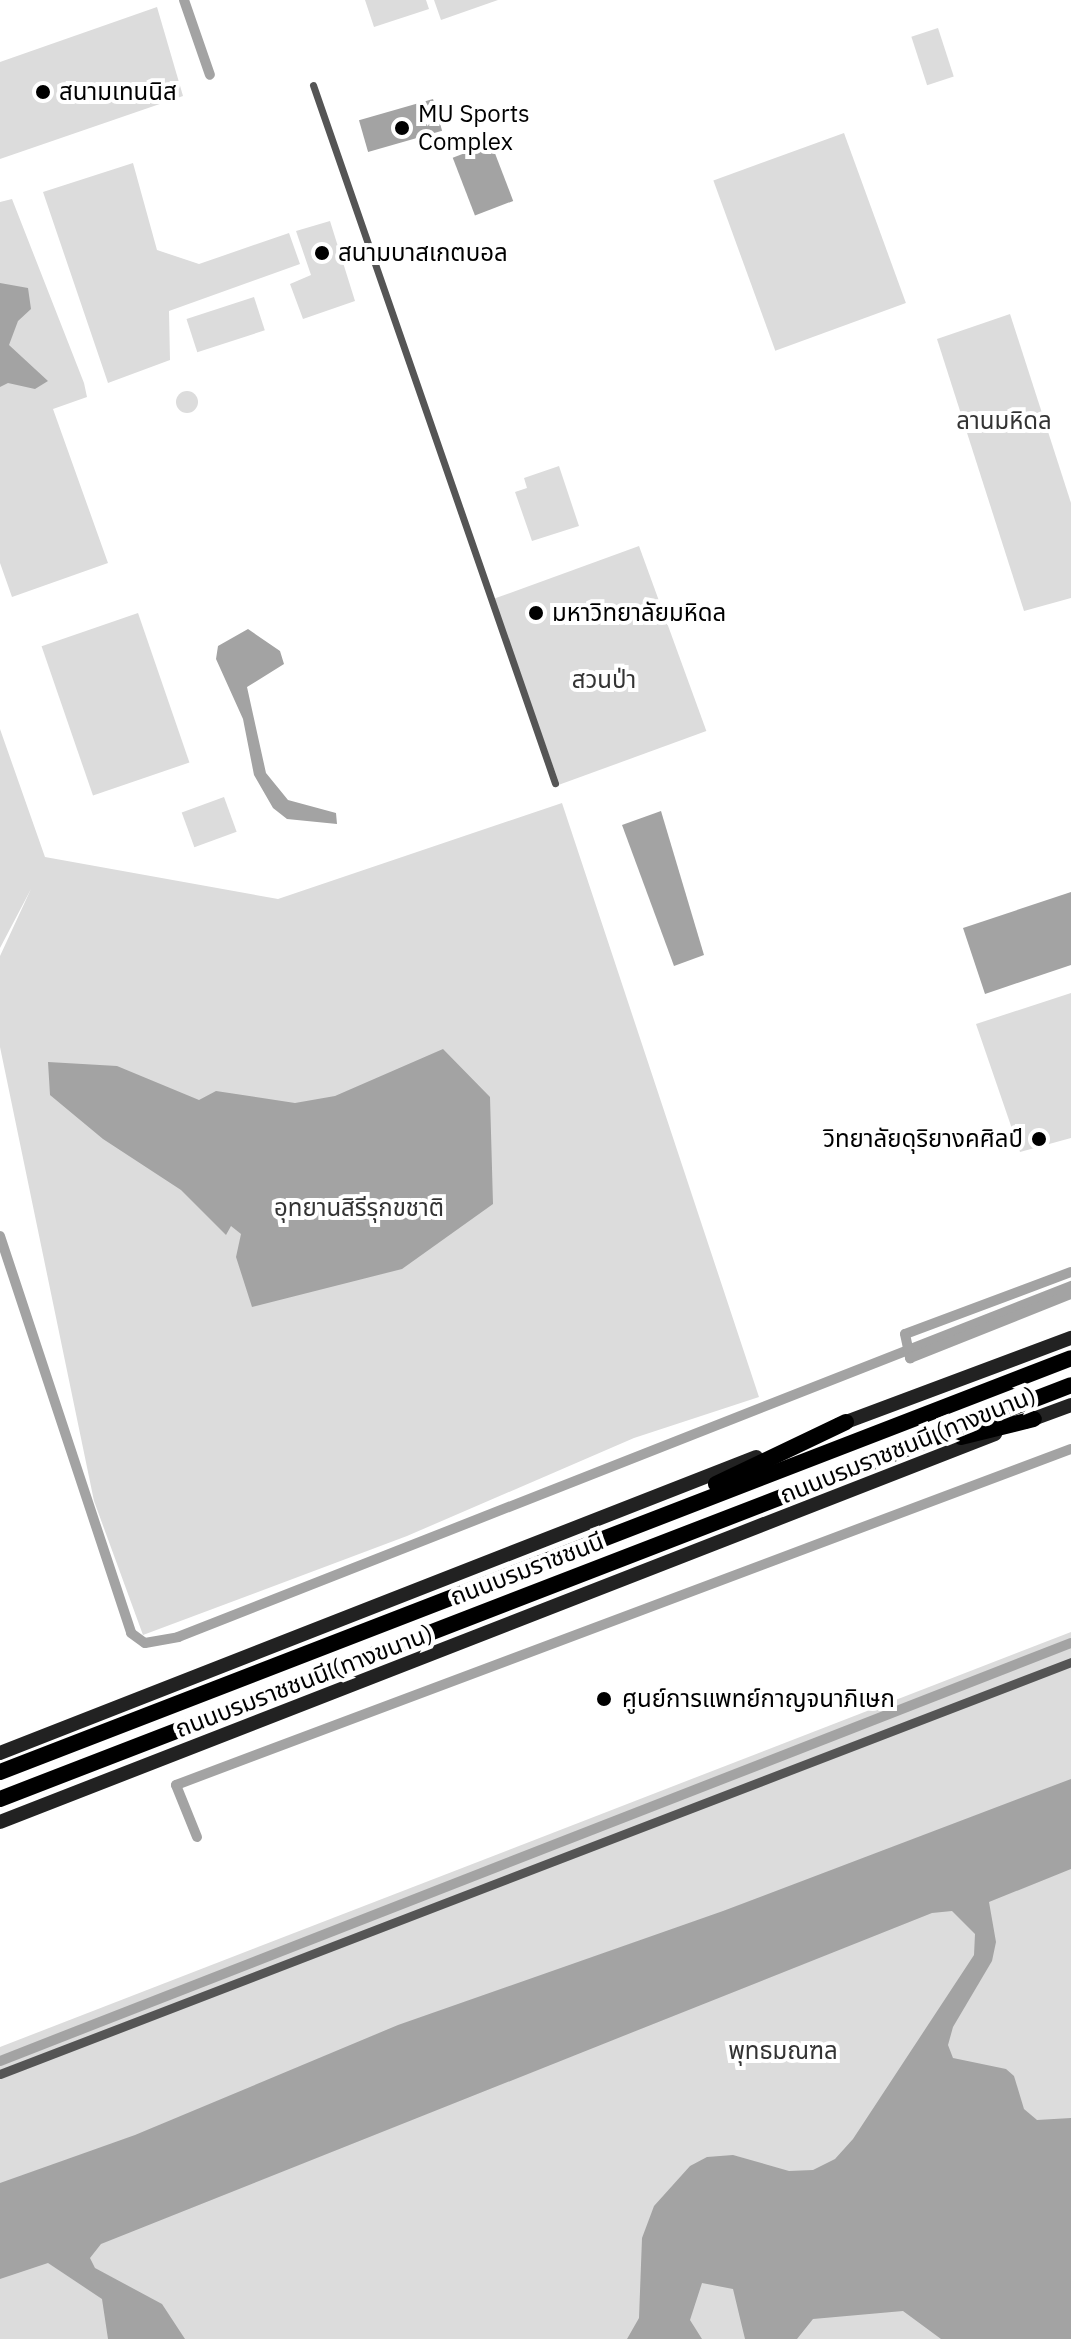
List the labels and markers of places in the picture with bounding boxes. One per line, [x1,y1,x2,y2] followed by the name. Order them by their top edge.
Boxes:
[59,78,177,106] place label: สนามเทนนิส
[34,83,52,101] marker: สนามเทนนิส
[418,100,530,156] place label: MU Sports Complex
[393,119,411,137] marker: MU Sports Complex
[338,239,508,267] place label: สนามบาสเกตบอล
[313,244,331,262] marker: สนามบาสเกตบอล
[552,599,726,627] place label: มหาวิทยาลัยมหิดล
[527,604,545,622] marker: มหาวิทยาลัยมหิดล
[823,1125,1023,1153] place label: วิทยาลัยดุริยางคศิลป์
[1030,1130,1048,1148] marker: วิทยาลัยดุริยางคศิลป์
[622,1685,895,1713] place label: ศูนย์การแพทย์กาญจนาภิเษก
[593,1688,615,1710] marker: ศูนย์การแพทย์กาญจนาภิเษก

